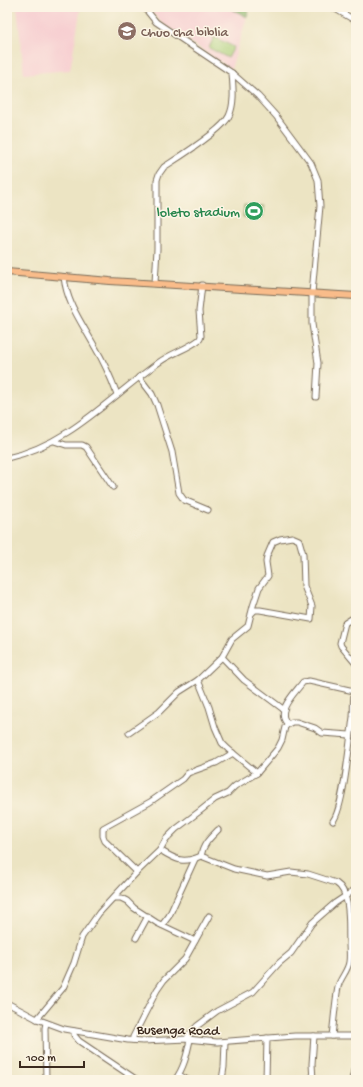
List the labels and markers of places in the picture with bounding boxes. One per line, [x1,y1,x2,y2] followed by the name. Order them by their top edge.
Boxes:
[116,20,138,42] school or university icon: Chuo cha biblia
[141,25,230,42] place label: Chuo cha biblia
[243,200,265,222] sports icon: loleto stadium
[157,205,240,222] place label: loleto stadium

